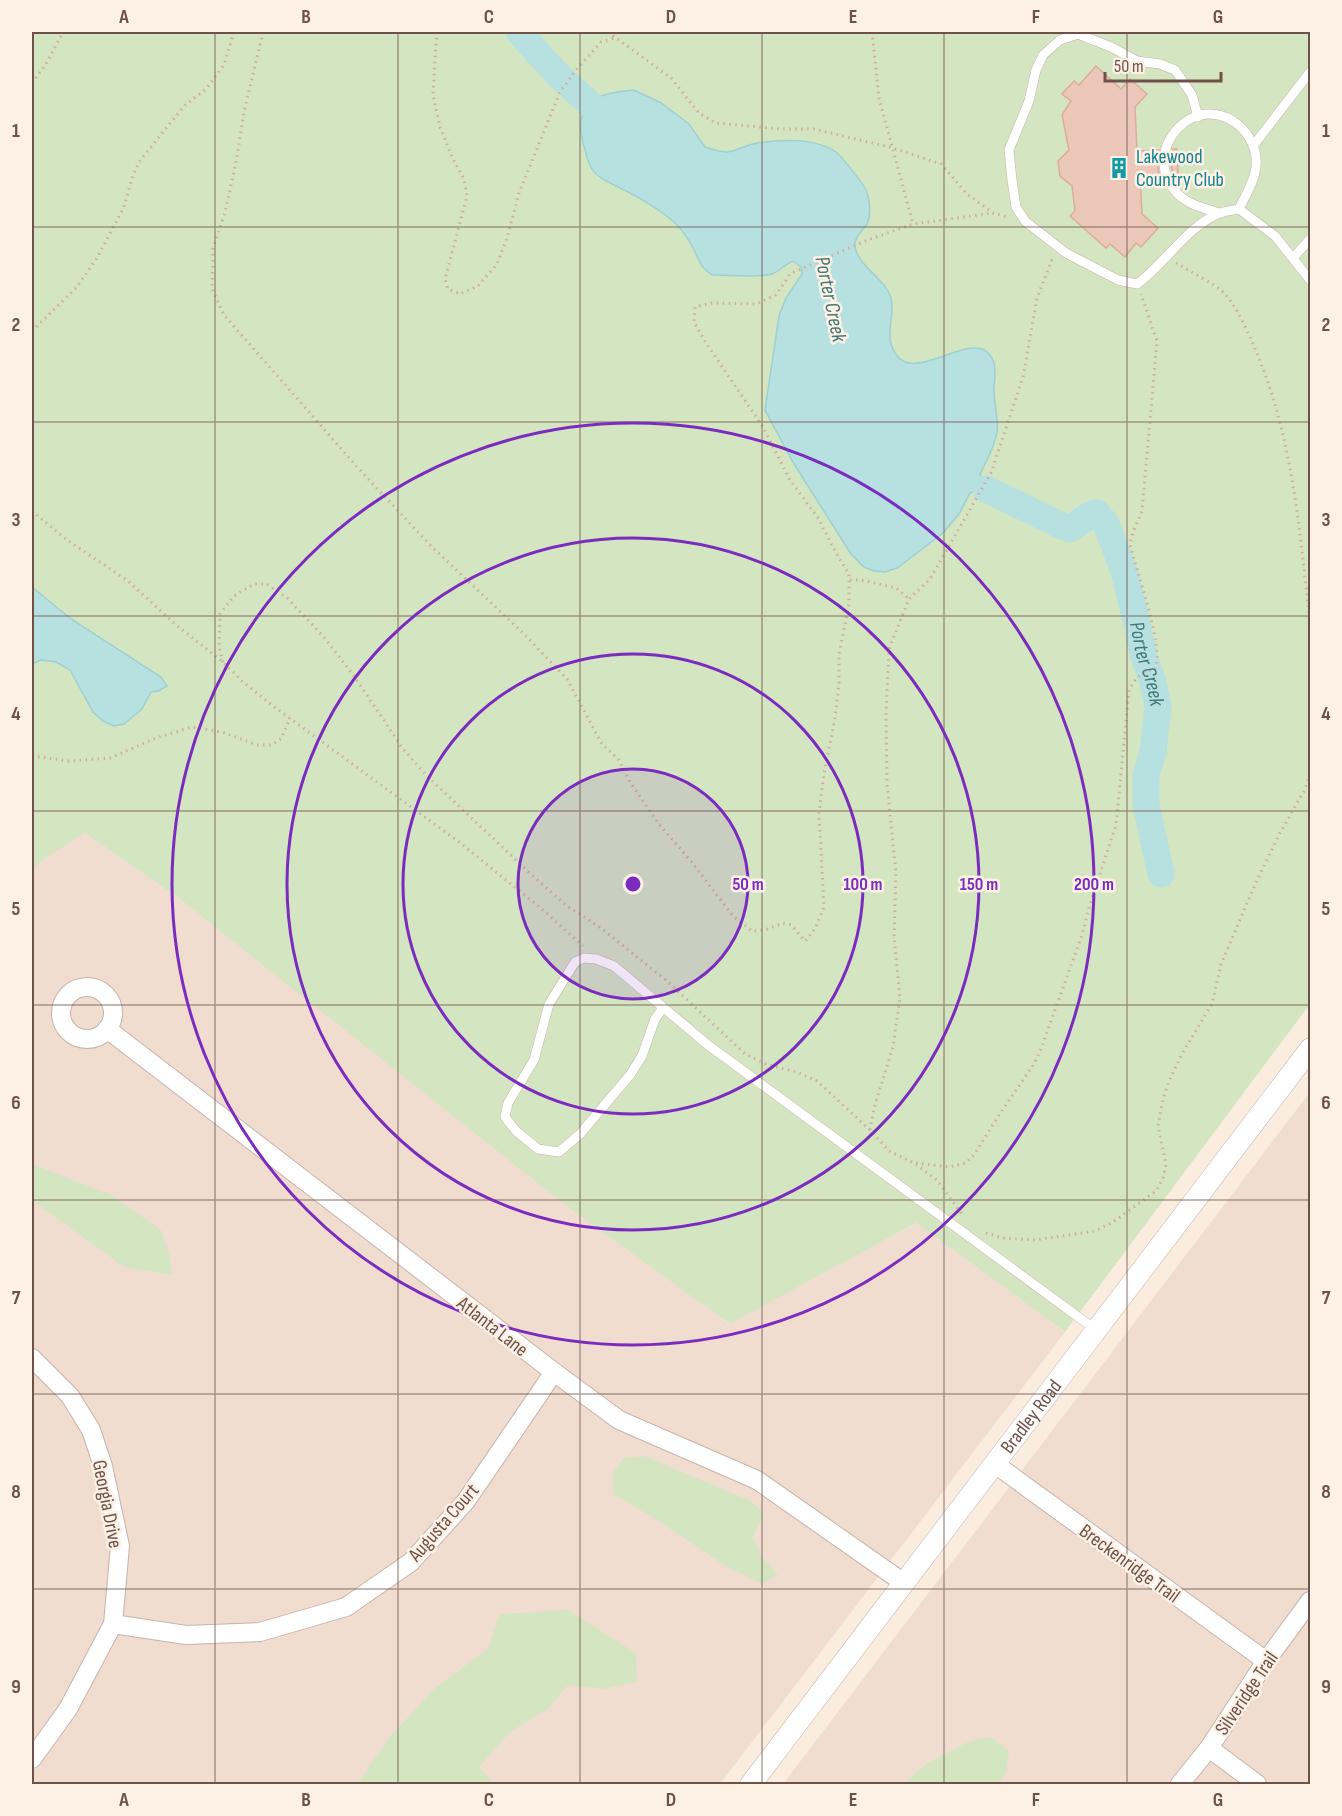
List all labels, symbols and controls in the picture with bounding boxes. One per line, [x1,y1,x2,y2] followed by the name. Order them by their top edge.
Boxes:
[118,5,129,29] text: A
[301,5,311,29] text: B
[484,5,494,29] text: C
[666,5,676,29] text: D
[849,5,857,29] text: E
[1032,5,1040,29] text: F
[1213,5,1223,29] text: G
[1105,45,1220,83] scale bar
[1114,56,1144,77] text: 50 m
[12,119,20,143] text: 1
[1322,119,1330,143] text: 1
[1136,145,1224,192] place label: Lakewood Country Club
[1107,156,1131,180] building icon: Lakewood Country Club
[809,254,852,345] water label: Porter Creek
[12,313,20,337] text: 2
[1322,313,1330,337] text: 2
[12,508,21,532] text: 3
[1322,508,1331,532] text: 3
[1124,619,1170,709] water label: Porter Creek
[11,702,21,726] text: 4
[1321,702,1331,726] text: 4
[623,874,643,894] centre of rings
[732,874,764,895] text: 50 m
[844,874,883,895] text: 100 m
[960,874,998,895] text: 150 m
[1074,874,1114,895] text: 200 m
[12,897,21,921] text: 5
[1322,897,1331,921] text: 5
[11,1091,21,1115] text: 6
[1321,1091,1331,1115] text: 6
[12,1286,21,1310] text: 7
[1322,1286,1331,1310] text: 7
[451,1291,533,1362] street label: Atlanta Lane
[996,1375,1067,1458] street label: Bradley Road
[87,1458,127,1550] street label: Georgia Drive
[403,1479,484,1567] street label: Augusta Court
[11,1480,21,1504] text: 8
[1321,1480,1331,1504] text: 8
[1074,1519,1184,1608] street label: Breckenridge Trail
[1210,1647,1284,1740] street label: Silveridge Trail
[11,1675,21,1699] text: 9
[1321,1675,1331,1699] text: 9
[118,1788,129,1812] text: A
[301,1788,311,1812] text: B
[484,1788,494,1812] text: C
[666,1788,676,1812] text: D
[849,1788,857,1812] text: E
[1032,1788,1040,1812] text: F
[1213,1788,1223,1812] text: G

